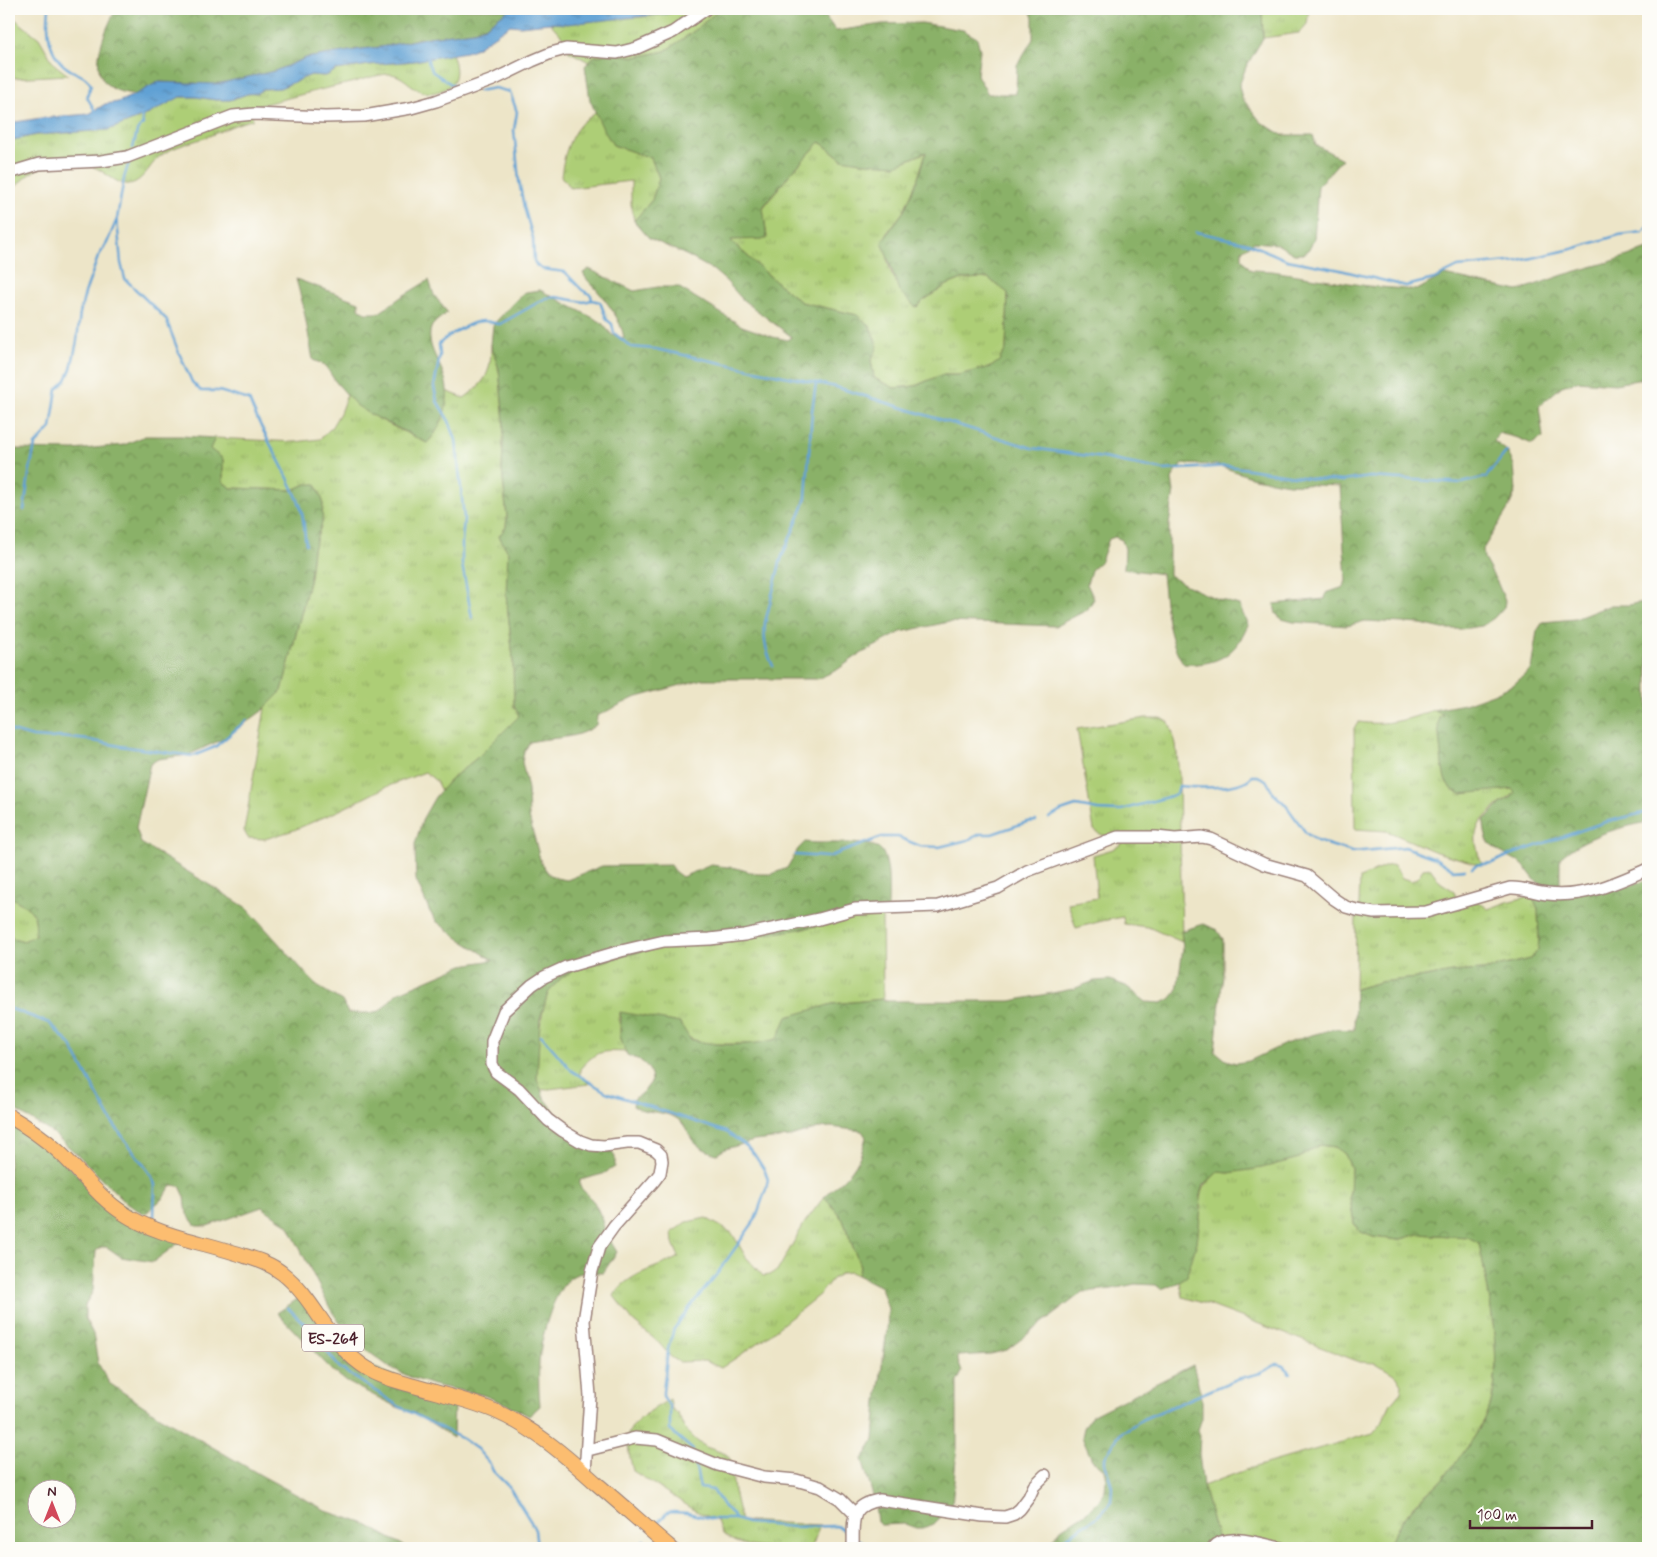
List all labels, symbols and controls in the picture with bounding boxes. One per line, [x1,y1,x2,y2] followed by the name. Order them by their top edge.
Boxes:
[302,1325,364,1352] road number: ES-264
[28,1480,78,1530] north arrow
[47,1483,57,1501] text: N
[1470,1497,1592,1529] scale bar
[1477,1506,1517,1526] text: 100 m

